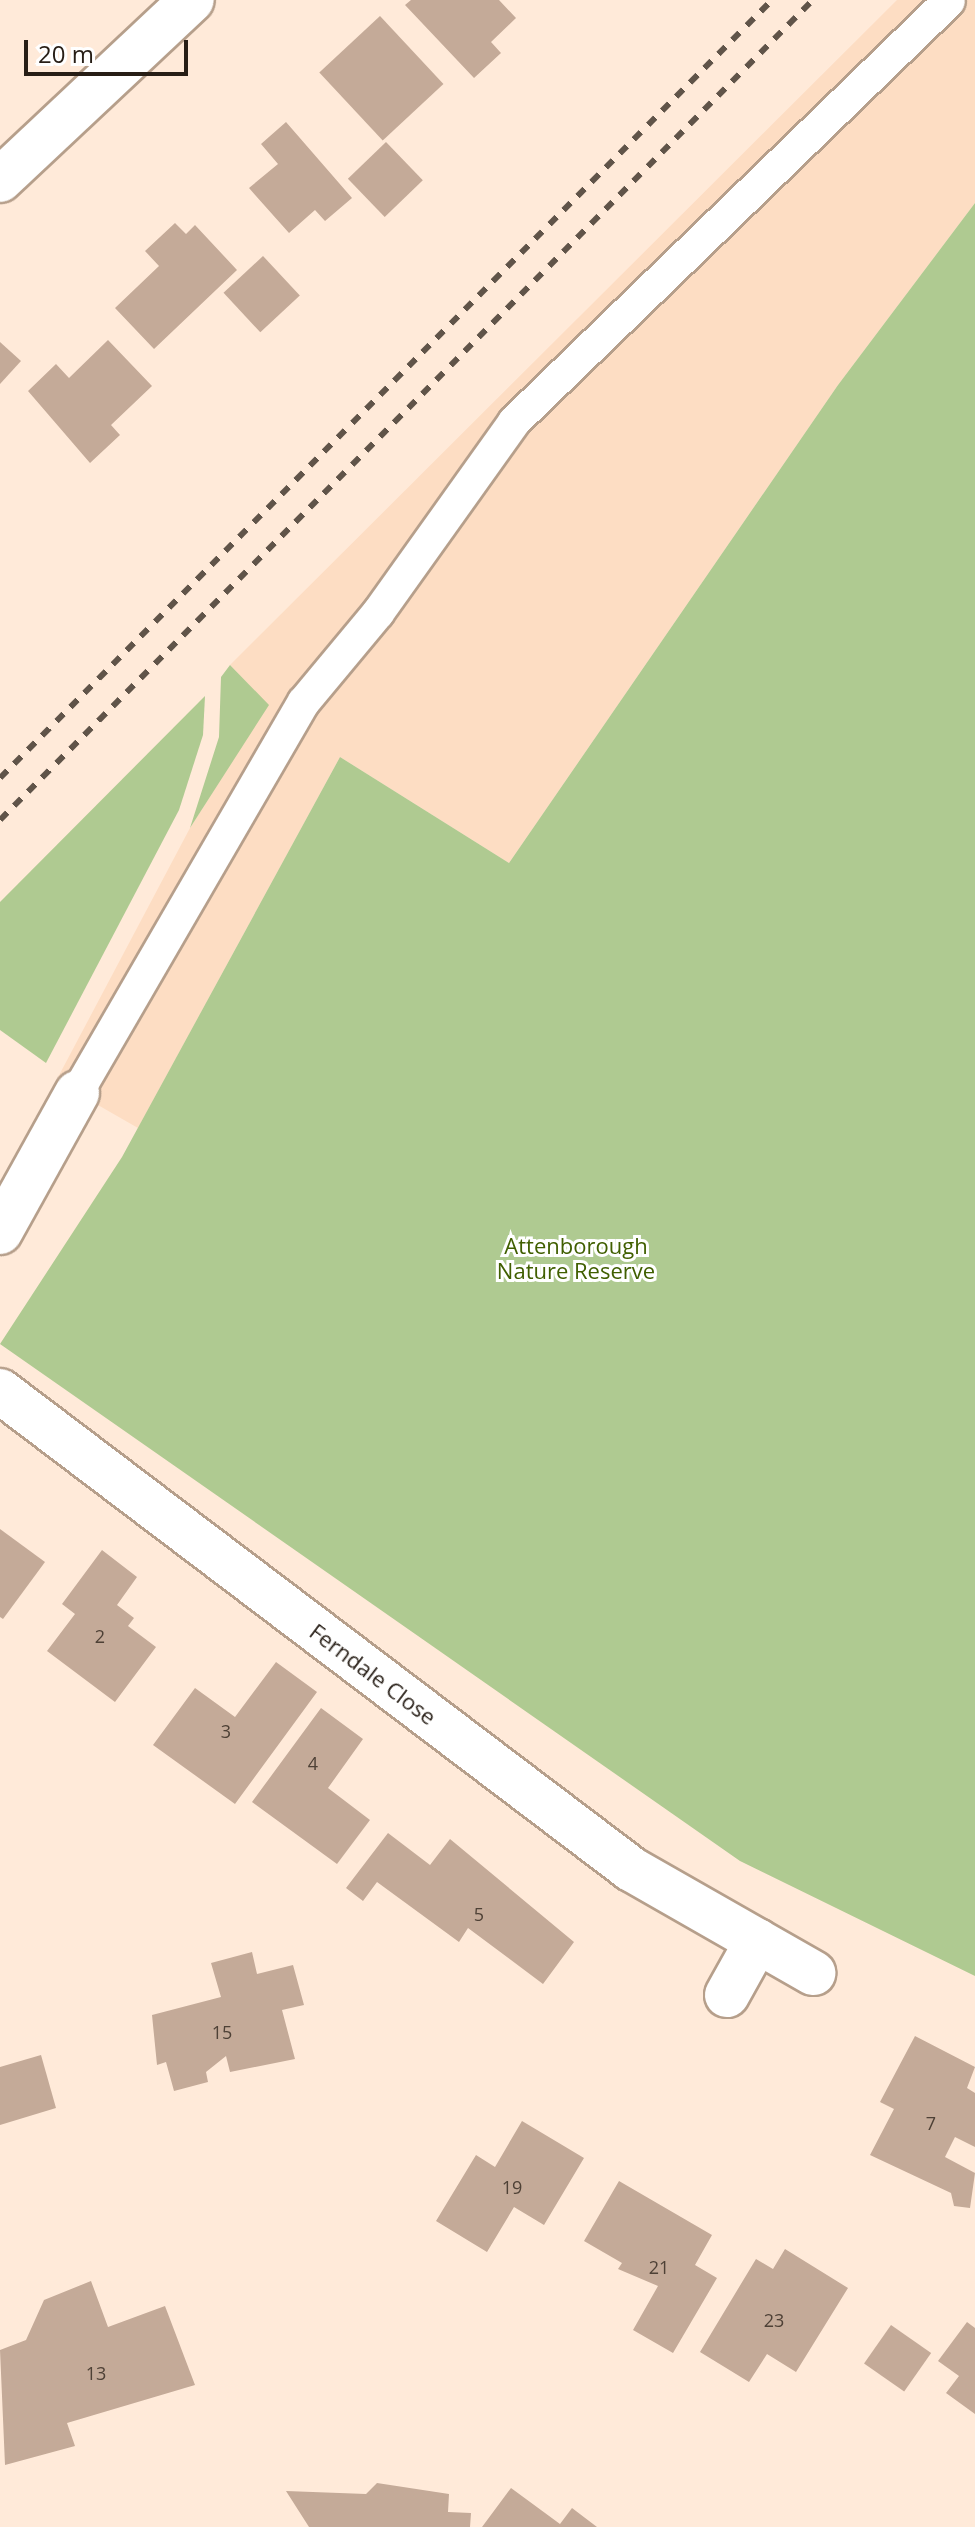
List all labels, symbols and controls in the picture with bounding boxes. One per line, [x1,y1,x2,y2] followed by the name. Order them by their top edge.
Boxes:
[28,24,192,74] scale bar
[38,37,94,70] text: 20 m
[497,1232,655,1284] park label: Attenborough Nature Reserve
[305,1618,441,1730] street label: Ferndale Close
[95,1625,105,1647] house number: 2
[221,1720,231,1742] house number: 3
[308,1752,318,1774] house number: 4
[474,1903,484,1925] house number: 5
[212,2021,232,2043] house number: 15
[926,2112,936,2134] house number: 7
[502,2176,522,2198] house number: 19
[649,2256,669,2278] house number: 21
[764,2309,784,2331] house number: 23
[86,2362,106,2384] house number: 13

